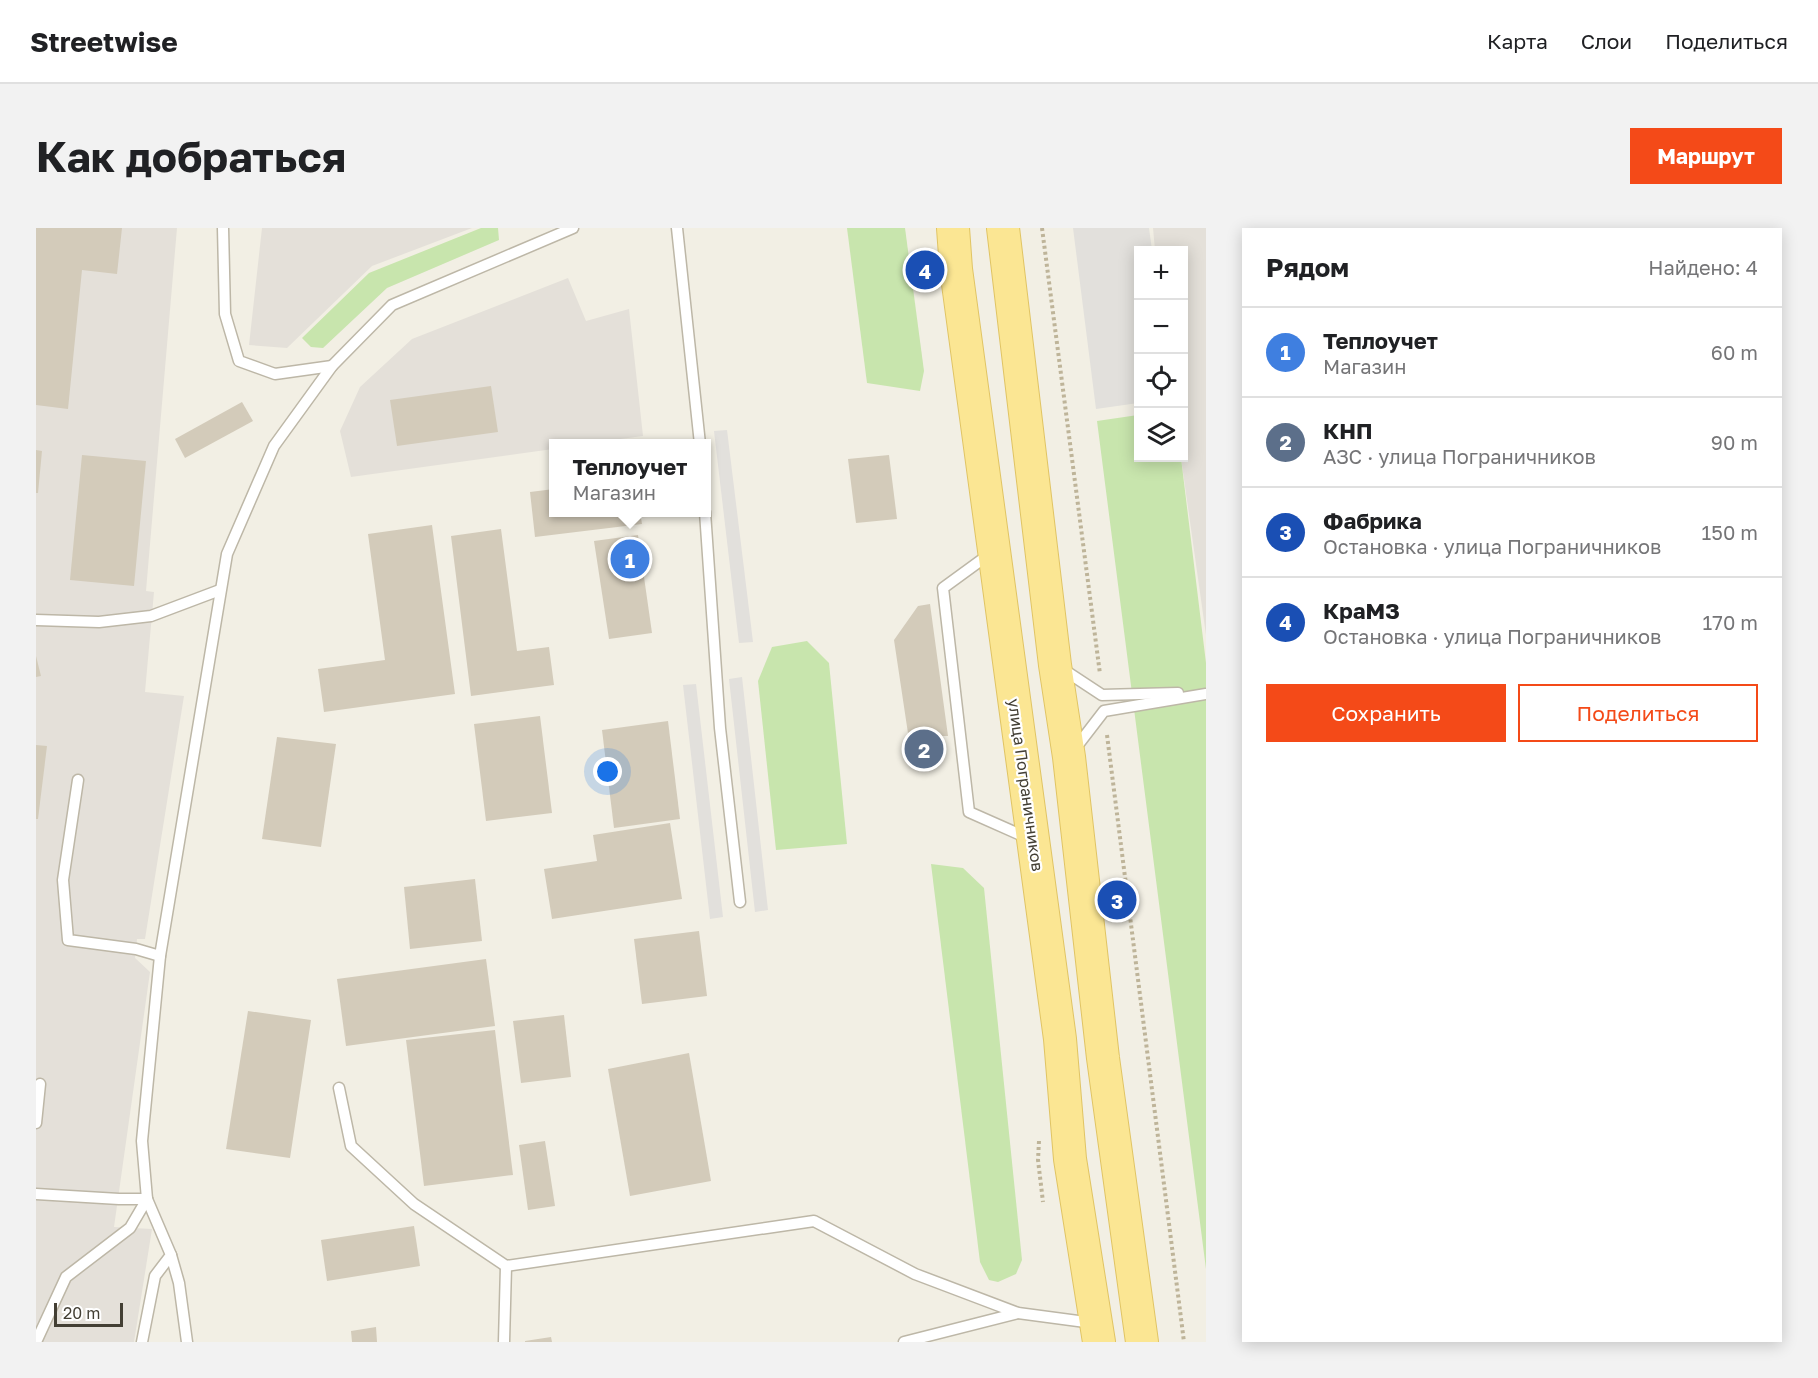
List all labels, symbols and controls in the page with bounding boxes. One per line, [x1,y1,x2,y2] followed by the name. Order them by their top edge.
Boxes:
[30,25,178,58] text: Streetwise
[1487,28,1548,54] text: Карта
[1581,28,1632,54] text: Слои
[1665,28,1788,54] text: Поделиться
[1630,128,1782,184] button: Маршрут
[36,131,346,181] text: Как добраться
[1134,246,1188,462] map controls
[1134,246,1188,300] button: +
[906,248,944,292] pin: 4
[1266,252,1349,283] text: Рядом
[1648,255,1758,279] text: Найдено: 4
[1134,300,1188,354] button: −
[1323,327,1438,354] text: Теплоучет
[1280,340,1291,364] text: 1
[1711,340,1758,364] text: 60 m
[1134,354,1188,408] button: locate
[1323,354,1407,378] text: Магазин
[1134,408,1188,462] button: layers
[1323,417,1372,444] text: КНП
[1279,430,1292,454] text: 2
[1711,430,1758,454] text: 90 m
[549,439,711,517] popup
[1323,444,1596,468] text: АЗС · улица Пограничников
[573,453,687,480] text: Теплоучет
[573,480,656,504] text: Магазин
[1323,507,1422,534] text: Фабрика
[1279,520,1292,544] text: 3
[1702,520,1758,544] text: 150 m
[1323,534,1661,558] text: Остановка · улица Пограничников
[610,536,650,582] pin: 1
[1323,597,1400,624] text: КраМЗ
[1279,610,1292,634] text: 4
[1703,610,1758,634] text: 170 m
[1323,624,1661,648] text: Остановка · улица Пограничников
[1266,684,1506,742] button: Сохранить
[1518,684,1758,742] button: Поделиться
[1004,697,1048,873] street label: улица Пограничников
[904,726,944,772] pin: 2
[593,757,622,786] your location
[1098,878,1136,922] pin: 3
[54,1300,123,1328] scale bar
[63,1303,100,1323] text: 20 m

